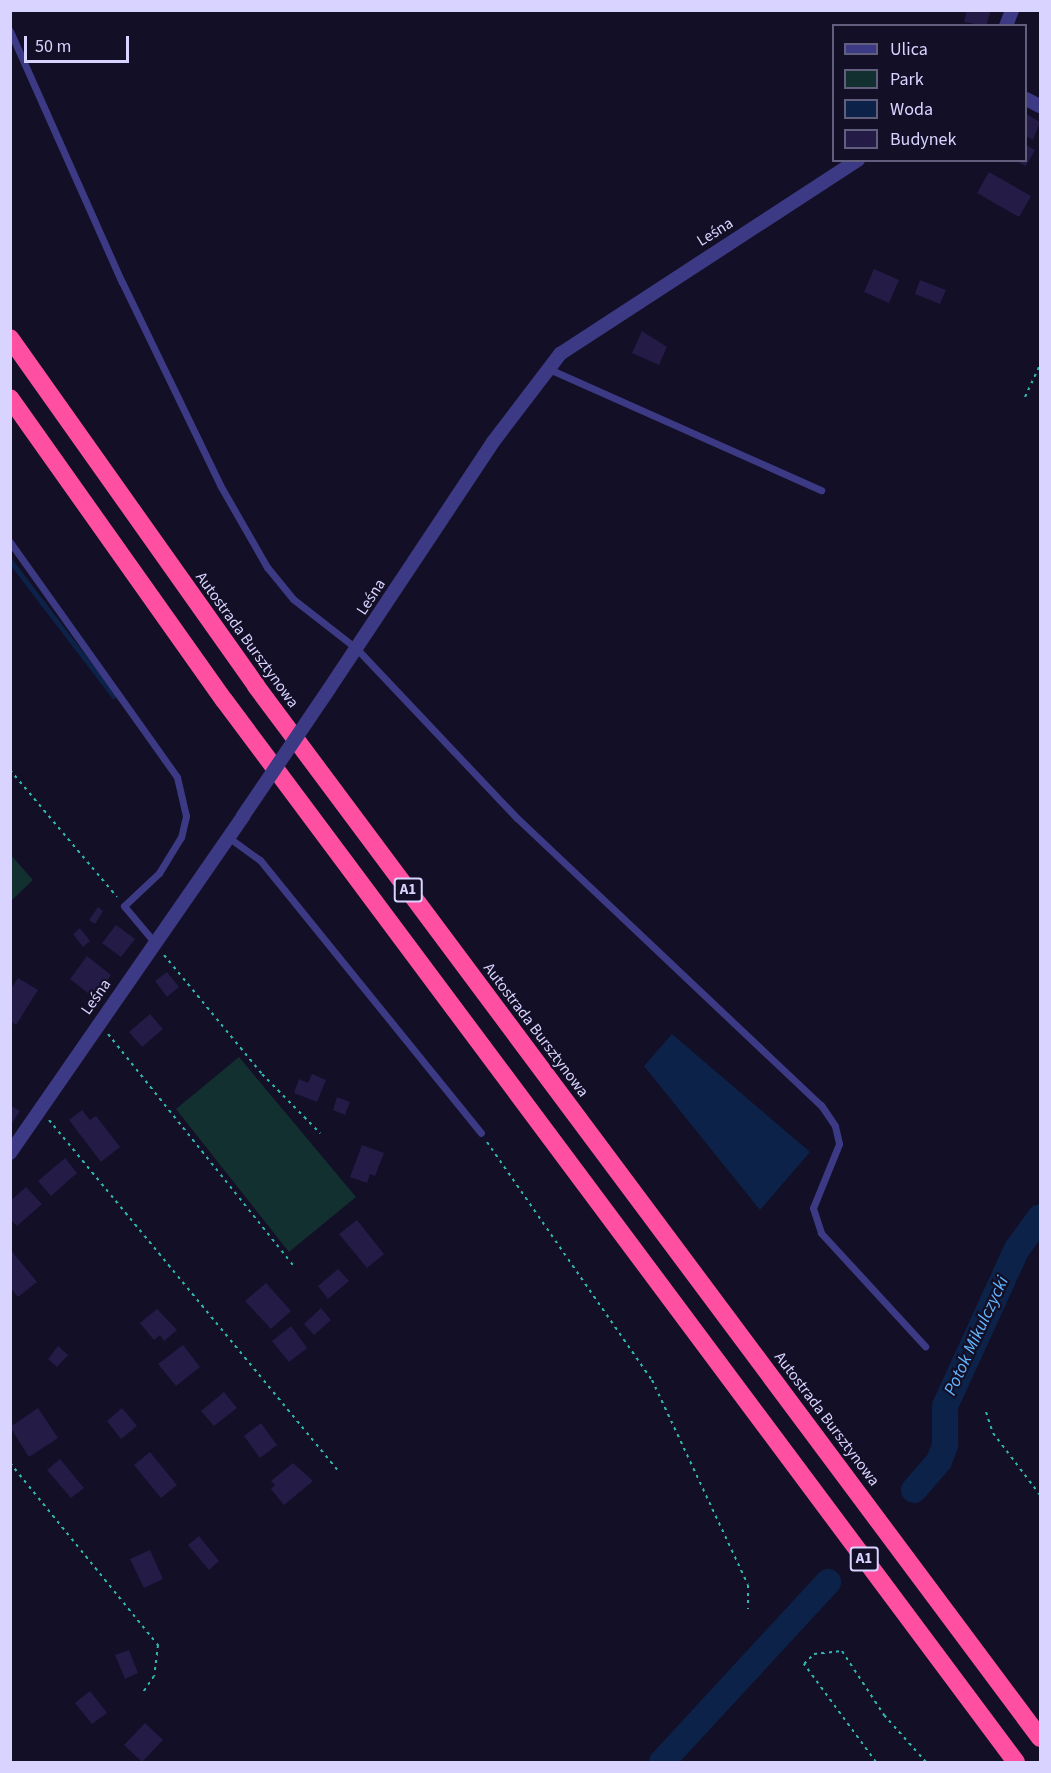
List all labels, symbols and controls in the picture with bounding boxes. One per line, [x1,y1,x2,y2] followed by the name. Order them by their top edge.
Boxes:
[27,24,132,62] scale bar
[832,24,1027,162] legend
[35,34,71,59] text: 50 m
[890,37,928,62] text: Ulica
[890,67,924,92] text: Park
[890,97,933,122] text: Woda
[890,127,956,152] text: Budynek
[693,214,737,250] street label: Leśna
[191,568,303,712] street label: Autostrada Bursztynowa
[352,575,390,619] street label: Leśna
[393,878,423,902] road number: A1
[479,959,593,1101] street label: Autostrada Bursztynowa
[77,976,115,1018] street label: Leśna
[940,1273,1014,1399] water label: Potok Mikulczycki
[770,1348,884,1490] street label: Autostrada Bursztynowa
[849,1547,879,1571] road number: A1

